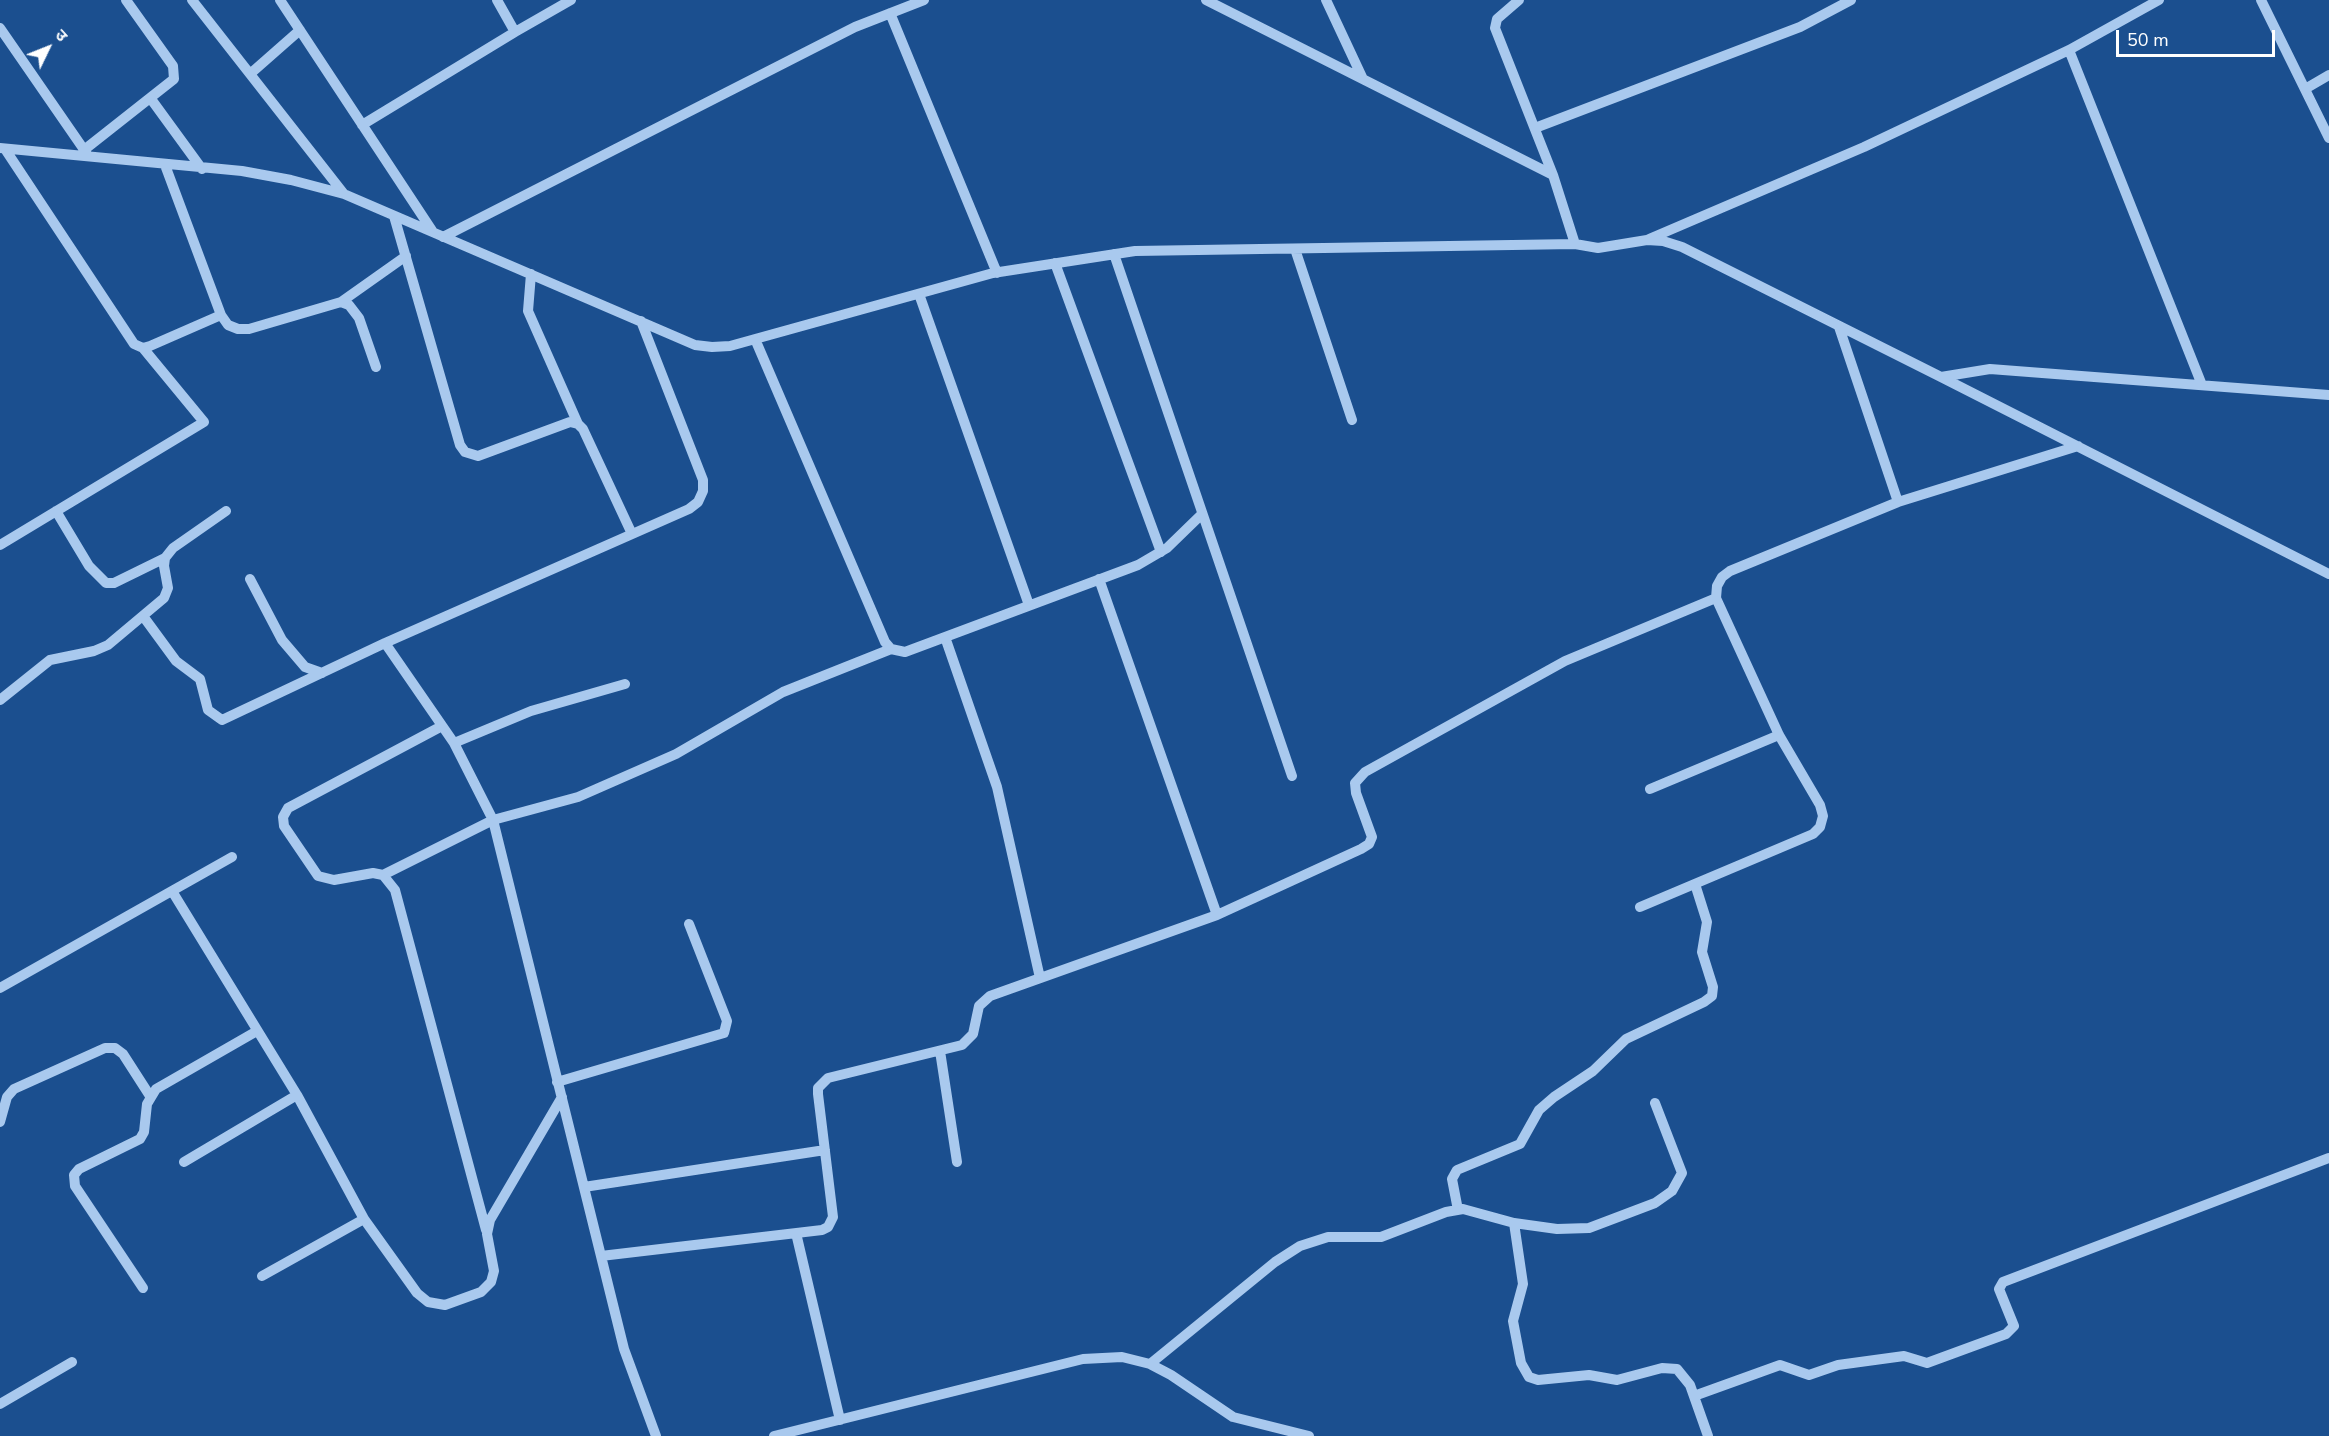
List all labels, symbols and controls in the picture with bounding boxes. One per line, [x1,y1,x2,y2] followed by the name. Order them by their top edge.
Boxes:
[18,18,78,78] north arrow
[2119,18,2278,56] scale bar
[50,25,72,47] text: उ
[2127,28,2169,52] text: 50 m

